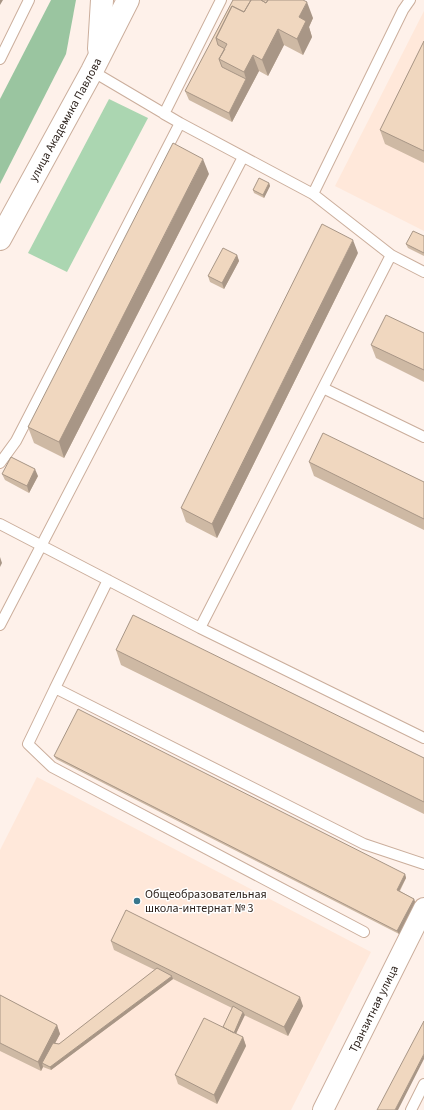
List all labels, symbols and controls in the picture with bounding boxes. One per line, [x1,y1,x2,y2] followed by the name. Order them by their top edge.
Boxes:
[25,55,106,185] street label: улица Академика Павлова
[145,886,267,917] place label: Общеобразовательная школа-интернат № 3
[132,896,142,906] marker: Общеобразовательная школа-интернат № 3
[345,962,403,1056] street label: Транзитная улица

